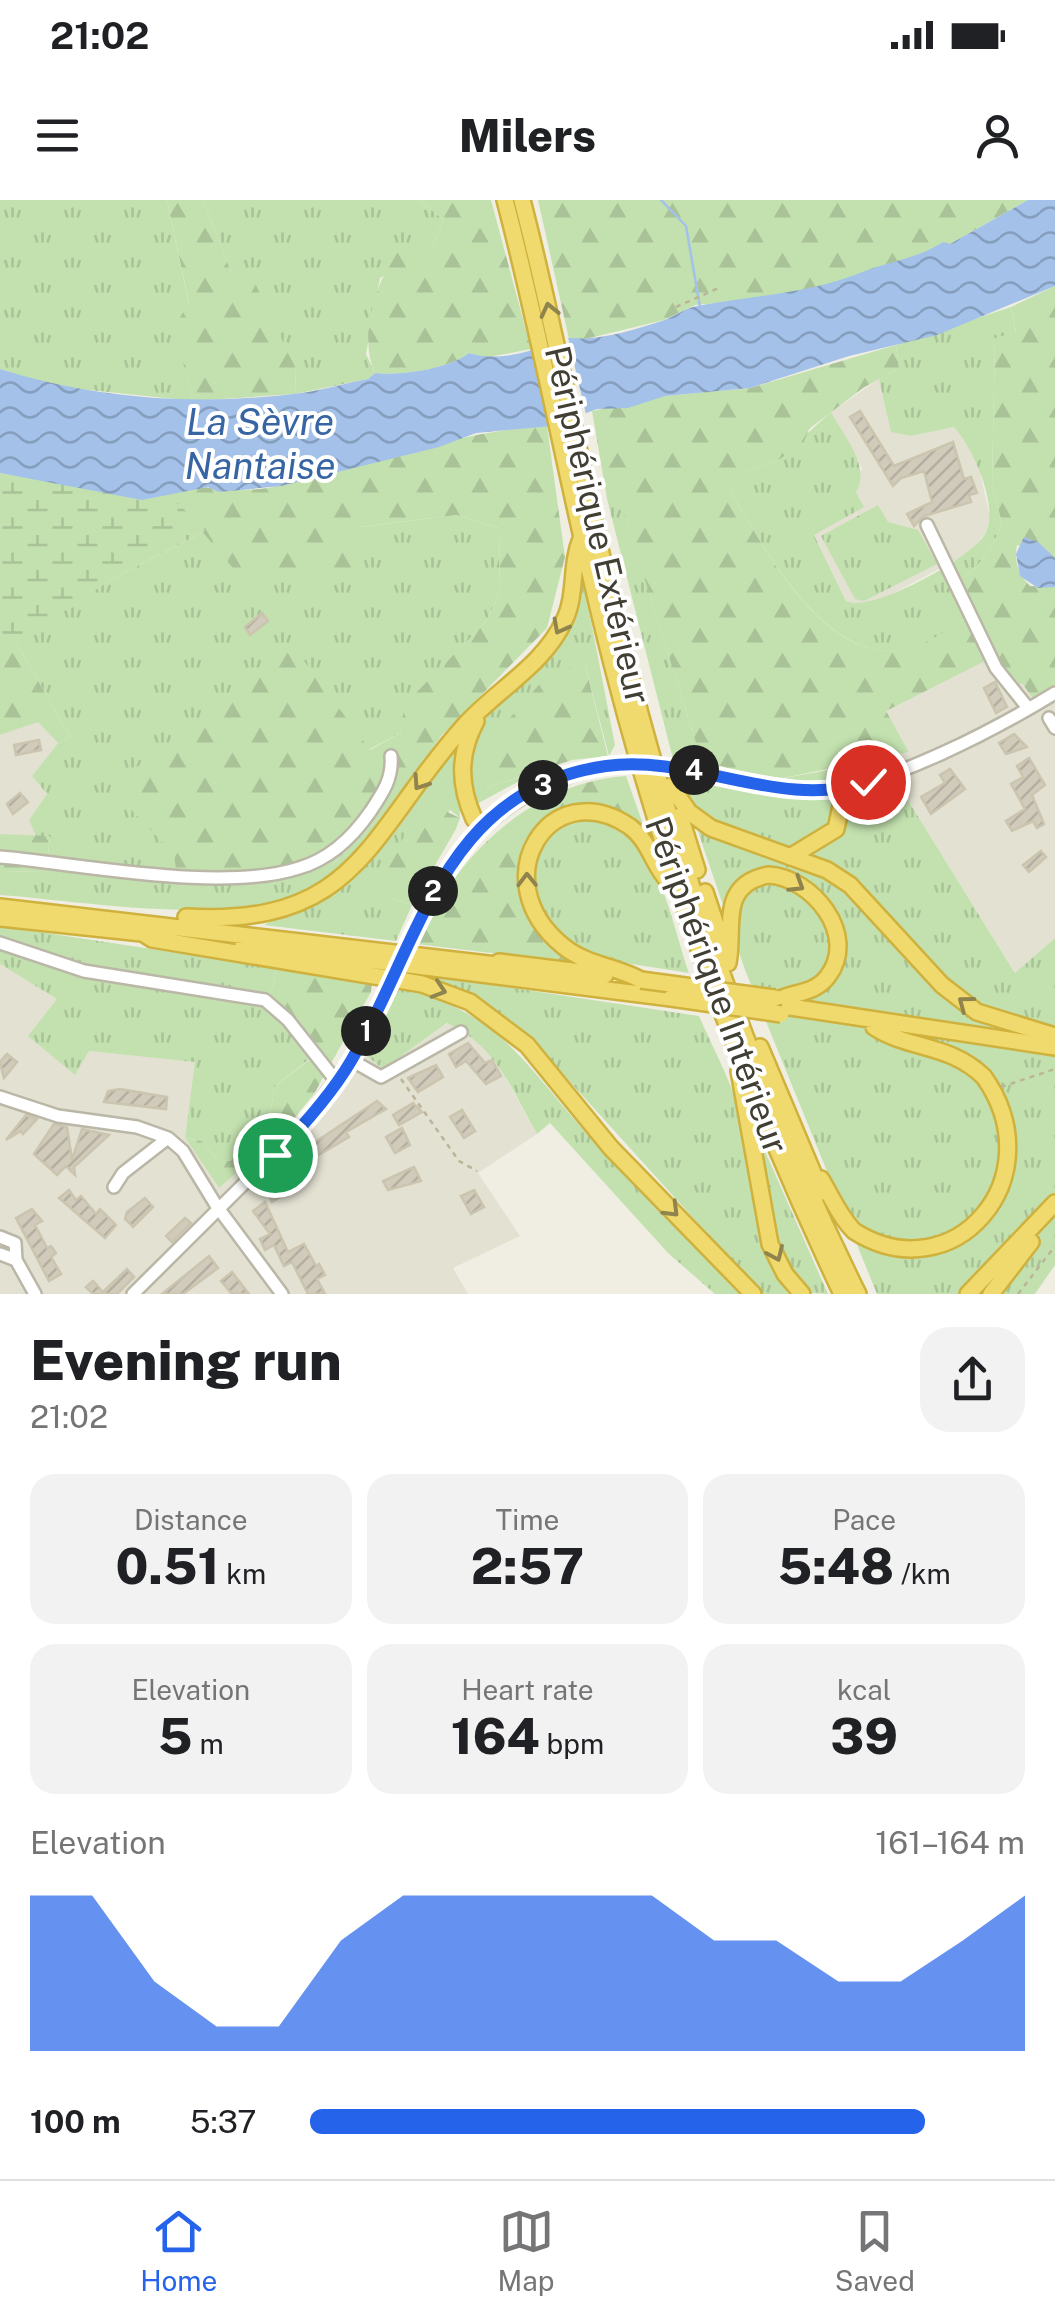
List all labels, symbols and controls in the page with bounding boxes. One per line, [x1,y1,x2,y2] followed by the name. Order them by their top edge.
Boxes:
[50,13,149,58] text: 21:02
[30,108,85,163] icon: menu
[970,108,1025,163] icon: person
[459,109,596,162] text: Milers
[540,302,561,319] one-way arrow
[537,342,659,708] street label: Périphérique Extérieur
[184,399,336,488] water label: La Sèvre Nantaise
[553,616,572,635] one-way arrow
[826,740,911,825] pin
[669,745,719,795] pin: 4
[685,753,703,786] text: 4
[841,755,896,810] icon: check
[518,760,568,810] pin: 3
[534,768,552,801] text: 3
[414,772,432,791] one-way arrow
[637,811,797,1159] street label: Périphérique Intérieur
[408,866,458,916] pin: 2
[516,872,537,887] one-way arrow
[786,873,804,892] one-way arrow
[424,874,442,907] text: 2
[429,978,446,998] one-way arrow
[958,997,976,1014] one-way arrow
[341,1006,391,1056] pin: 1
[360,1014,372,1047] text: 1
[233,1113,318,1198] pin
[248,1128,303,1183] icon: arrive
[660,1198,678,1216] one-way arrow
[764,1244,784,1262] one-way arrow
[920,1327,1025,1432] button: share
[30,1328,342,1392] text: Evening run
[30,1398,108,1435] text: 21:02
[134,1503,248,1536] text: Distance
[496,1503,559,1536] text: Time
[832,1503,896,1536] text: Pace
[116,1536,219,1595] text: 0.51
[471,1536,584,1595] text: 2:57
[778,1536,894,1595] text: 5:48
[219,1557,266,1590] text: km
[894,1557,951,1590] text: /km
[131,1673,250,1706] text: Elevation
[461,1673,594,1706] text: Heart rate
[837,1673,891,1706] text: kcal
[158,1706,193,1765] text: 5
[451,1706,540,1765] text: 164
[830,1706,898,1765] text: 39
[193,1727,224,1760] text: m
[540,1727,604,1760] text: bpm
[30,1824,166,1861] text: Elevation
[875,1824,1025,1861] text: 161–164 m
[30,2103,121,2140] text: 100 m
[190,2103,257,2140] text: 5:37
[140,2204,217,2297] tab: Home
[498,2204,554,2297] tab: Map
[835,2204,915,2297] tab: Saved

